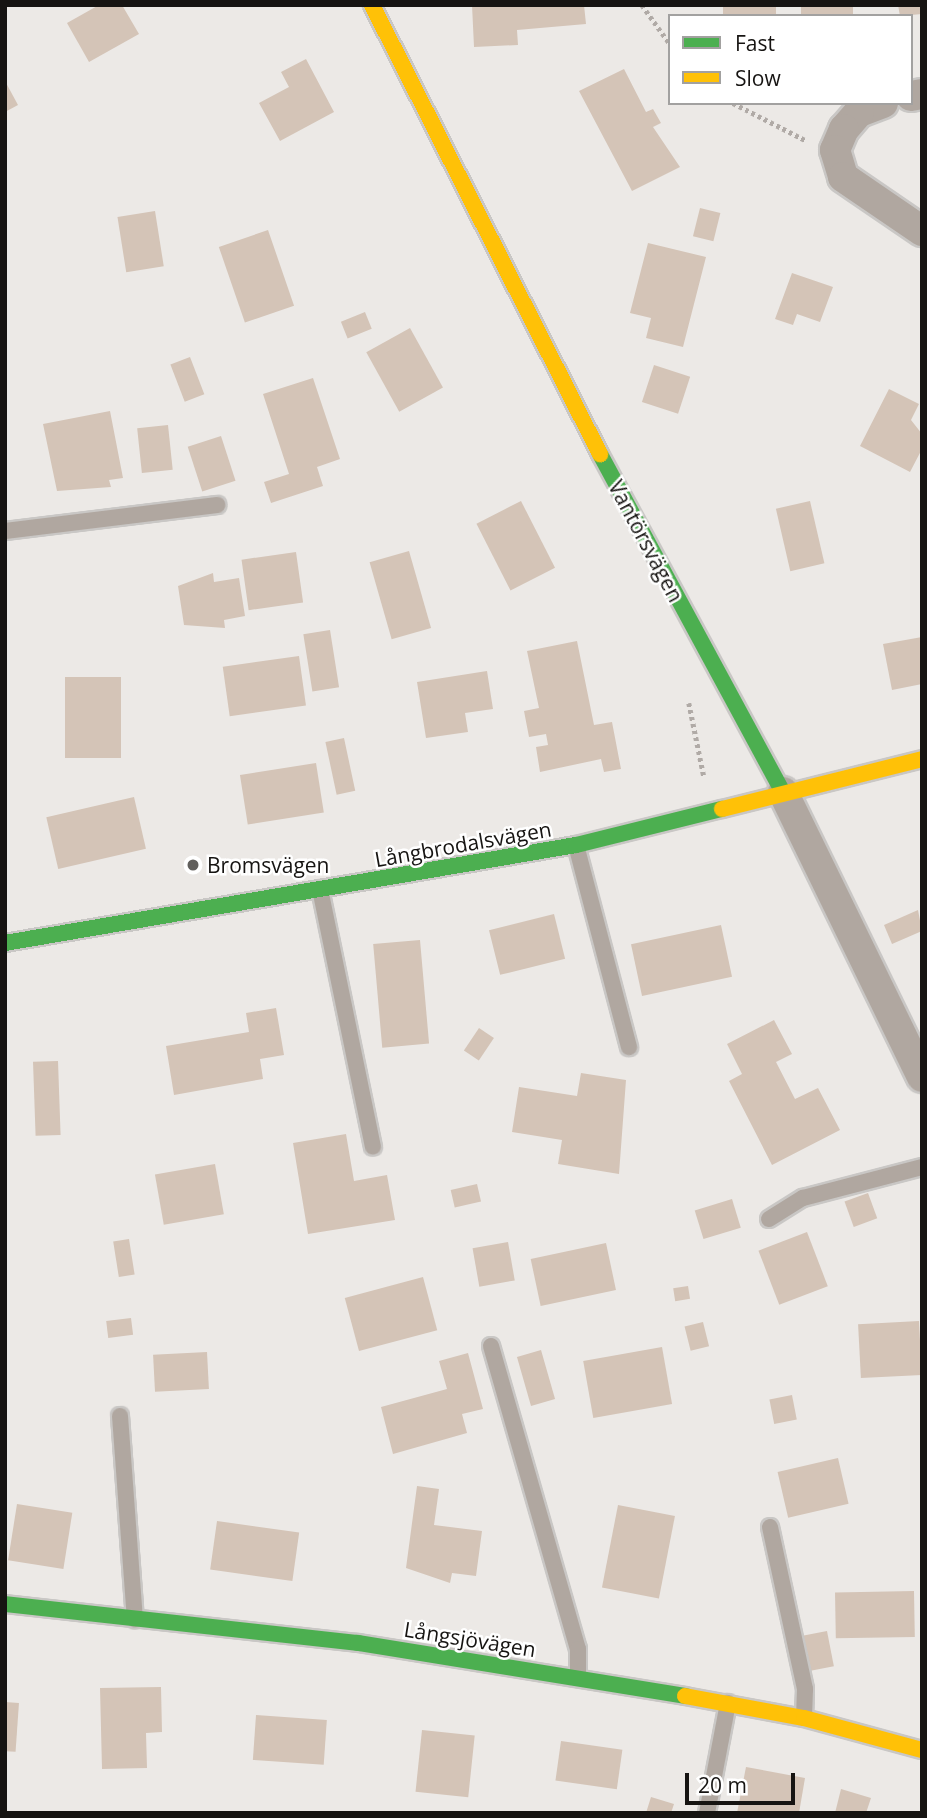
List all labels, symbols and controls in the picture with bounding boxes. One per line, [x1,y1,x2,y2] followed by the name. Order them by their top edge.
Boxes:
[668,14,913,105] legend
[735,29,775,57] text: Fast
[735,64,781,92] text: Slow
[603,476,689,606] street label: Vantörsvägen
[373,816,553,872] street label: Långbrodalsvägen
[207,852,329,878] place label: Bromsvägen
[185,857,201,873] marker: Bromsvägen
[402,1616,538,1662] street label: Långsjövägen
[689,1758,799,1802] scale bar
[698,1771,747,1799] text: 20 m

